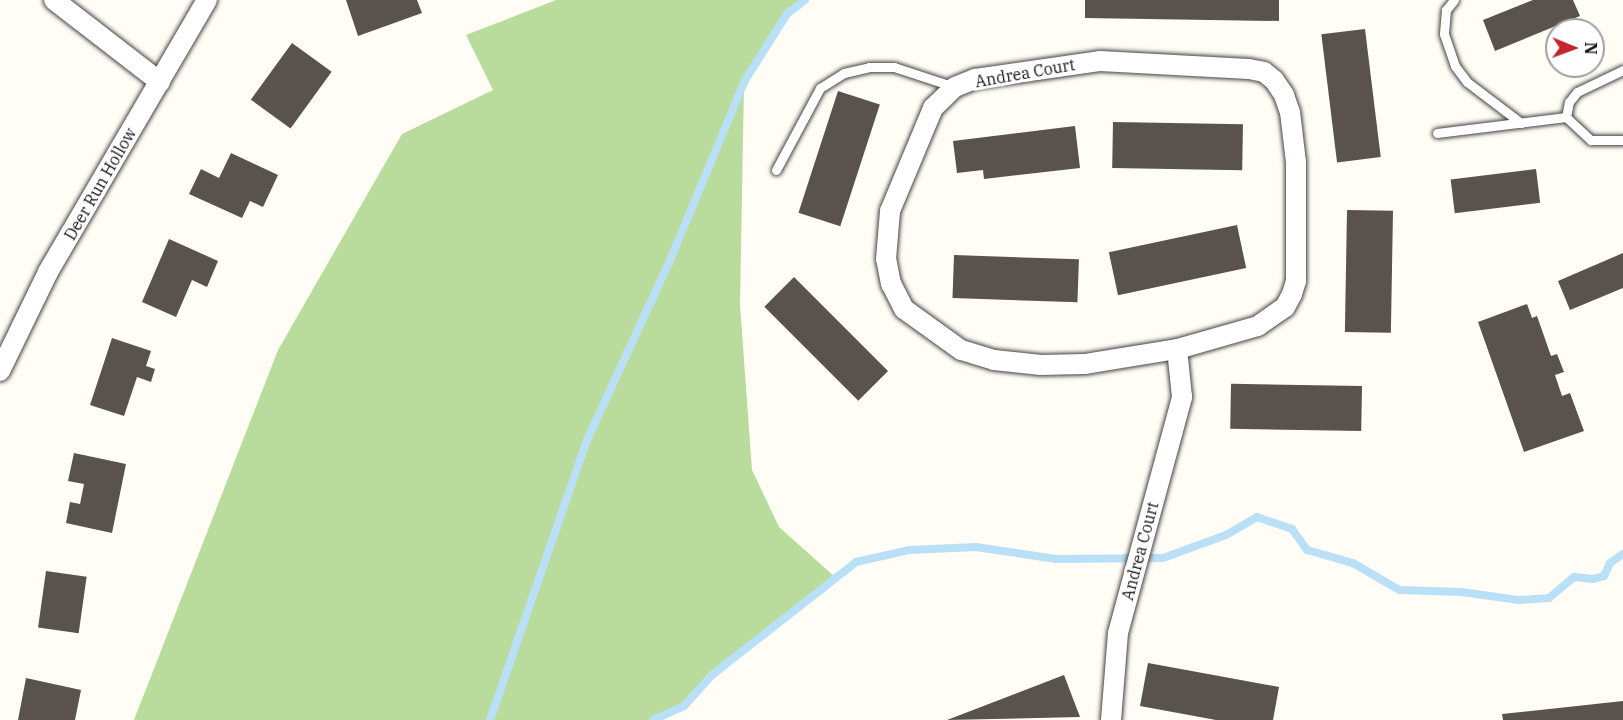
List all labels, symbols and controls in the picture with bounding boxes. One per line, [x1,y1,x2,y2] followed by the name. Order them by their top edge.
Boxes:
[1545,18,1605,78] north arrow
[1581,42,1601,55] text: N
[973,55,1077,91] street label: Andrea Court
[60,125,140,243] street label: Deer Run Hollow
[1118,500,1162,602] street label: Andrea Court

